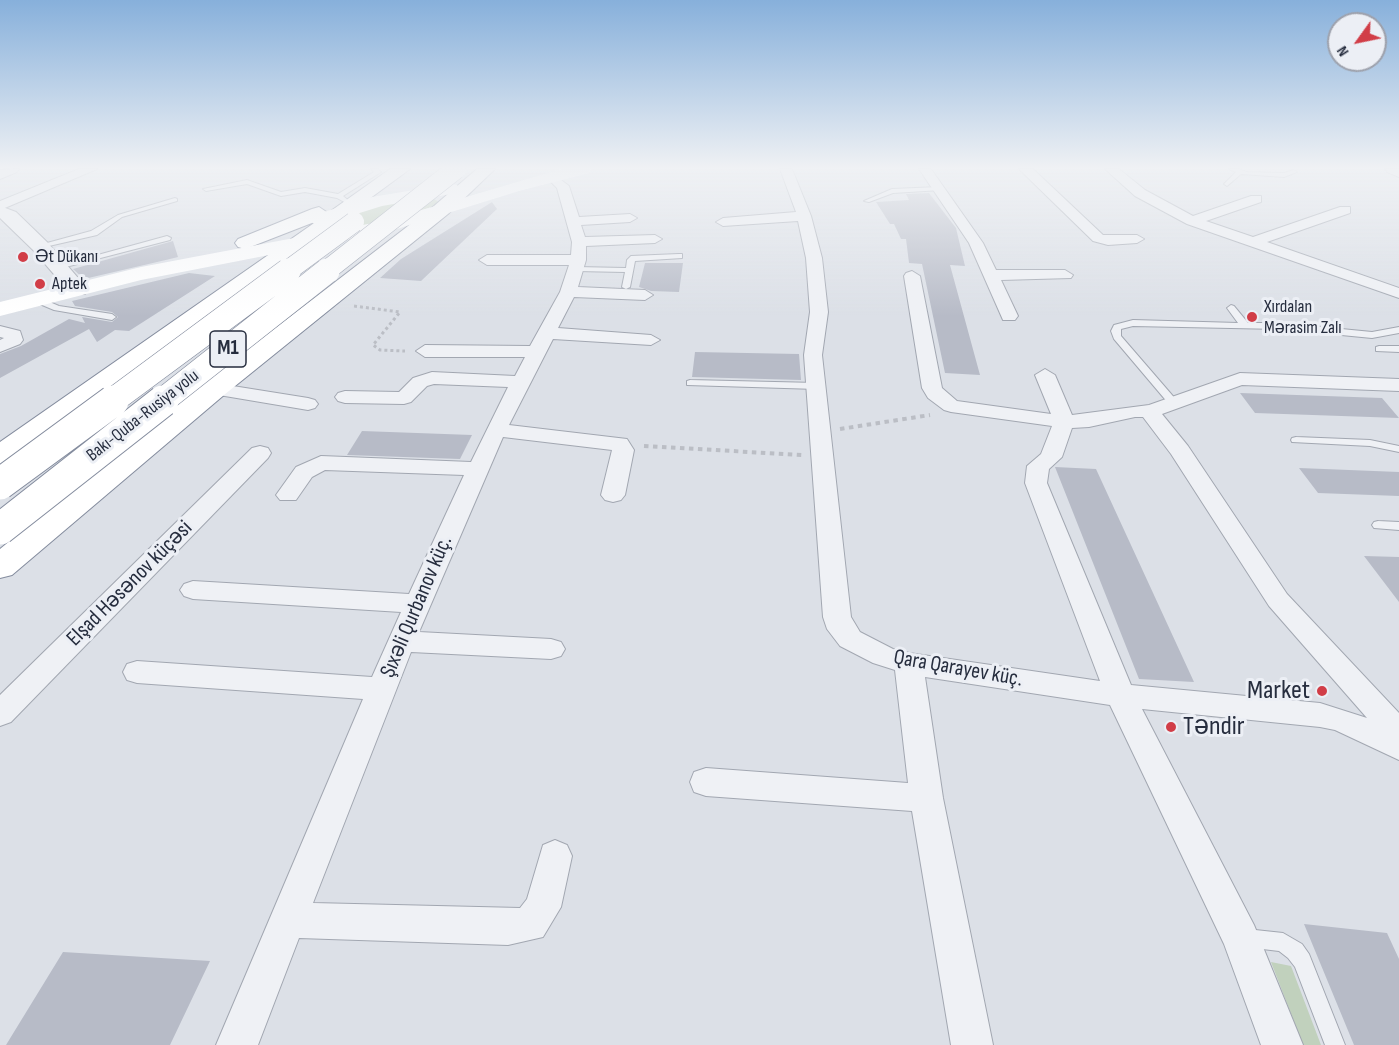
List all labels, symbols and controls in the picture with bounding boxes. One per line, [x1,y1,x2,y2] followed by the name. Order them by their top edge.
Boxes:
[1327,12,1387,72] north arrow
[1333,42,1353,60] text: N
[35,246,98,268] place label: Ət Dükanı
[16,250,30,264] marker: Ət Dükanı
[52,273,87,295] place label: Aptek
[33,277,47,291] marker: Aptek
[1264,296,1342,338] place label: Xırdalan Mərasim Zalı
[1245,310,1259,324] marker: Xırdalan Mərasim Zalı
[210,331,246,367] road number: M1
[83,365,203,467] street label: Bakı-Quba-Rusiya yolu
[62,516,198,652] street label: Elşad Həsənov küçəsi
[375,532,459,682] street label: Şıxəli Qurbanov küç.
[891,645,1025,693] street label: Qara Qarayev küç.
[1247,675,1310,707] place label: Market
[1315,684,1329,698] marker: Market
[1183,711,1245,743] place label: Təndir
[1164,720,1178,734] marker: Təndir

